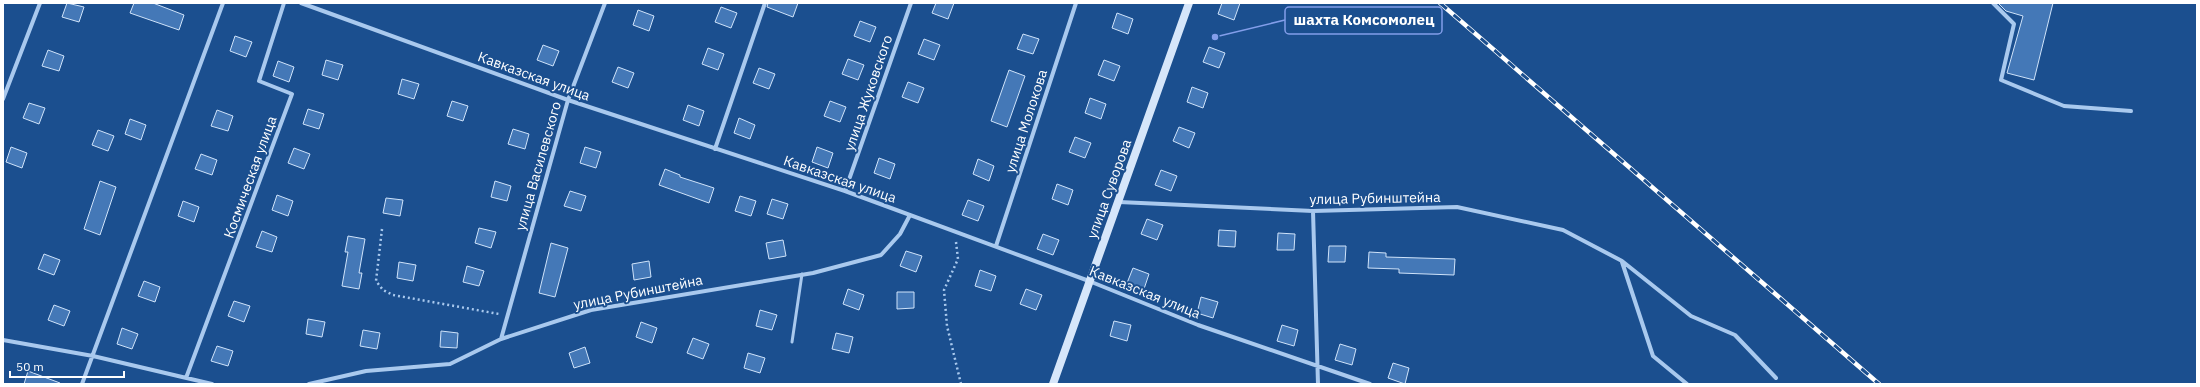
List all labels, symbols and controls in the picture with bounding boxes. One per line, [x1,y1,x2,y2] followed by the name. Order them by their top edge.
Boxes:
[1285,7,1442,34] callout: шахта Комсомолец
[1294,10,1435,29] text: шахта Комсомолец
[840,32,896,153] street label: улица Жуковского
[475,47,593,105] street label: Кавказская улица
[1001,67,1051,175] street label: улица Молокова
[511,99,565,233] street label: улица Василевского
[220,113,281,241] street label: Космическая улица
[1083,136,1136,241] street label: улица Суворова
[781,151,899,207] street label: Кавказская улица
[1309,188,1441,208] street label: улица Рубинштейна
[1087,262,1204,323] street label: Кавказская улица
[572,271,705,313] street label: улица Рубинштейна
[10,353,124,379] scale bar
[16,359,44,374] text: 50 m

